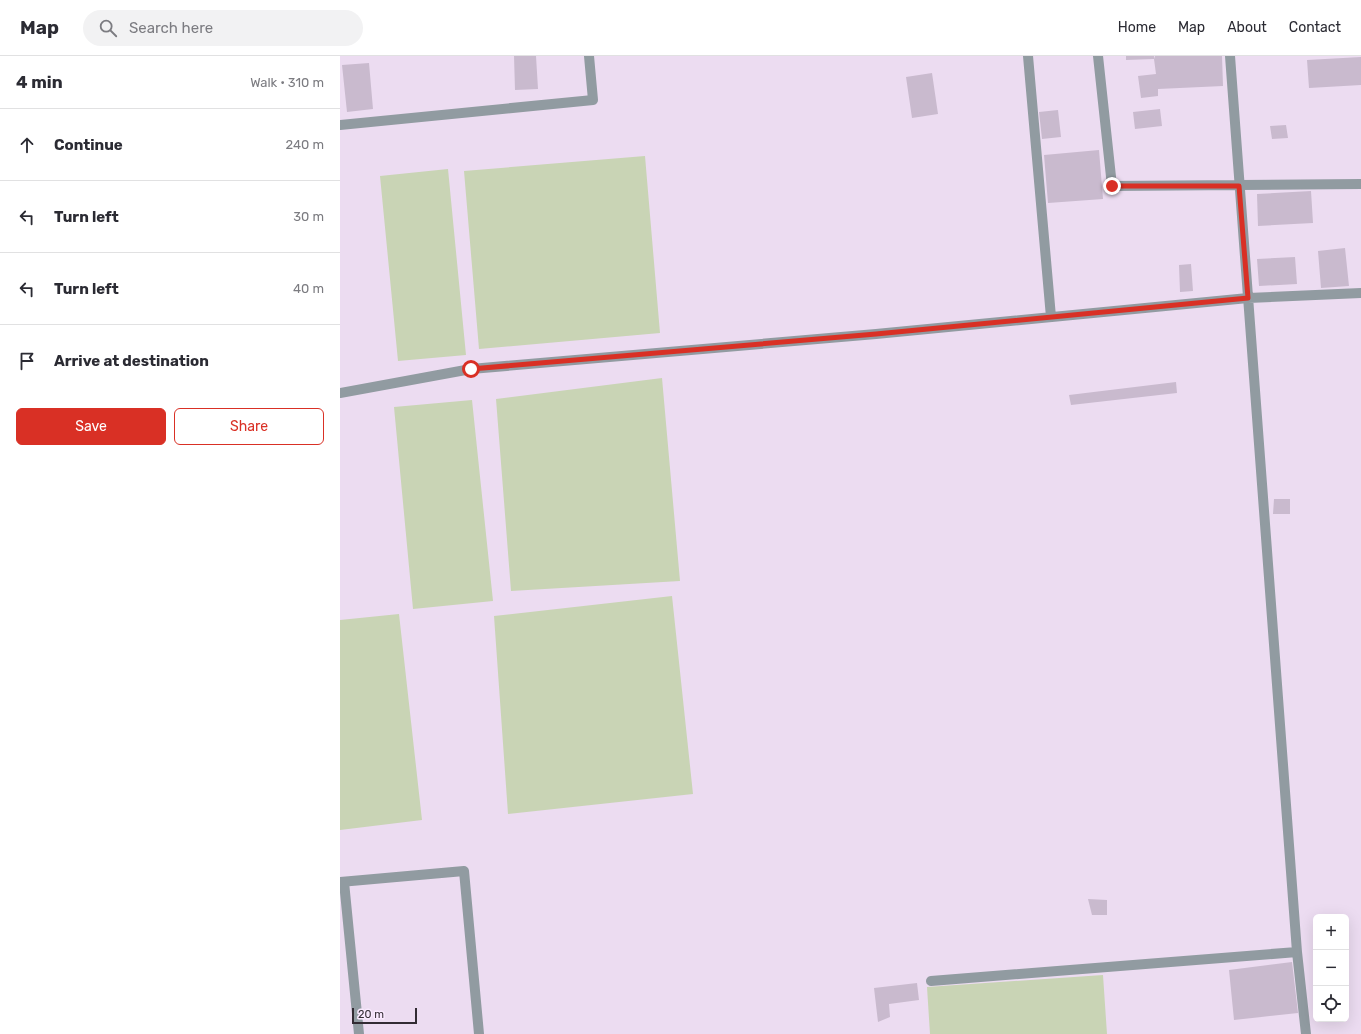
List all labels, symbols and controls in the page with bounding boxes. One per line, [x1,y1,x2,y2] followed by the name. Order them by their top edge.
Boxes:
[83,10,363,46] search box
[20,16,59,39] text: Map
[97,17,119,39] icon: search
[129,19,213,37] text: Search here
[1118,19,1156,36] text: Home
[1178,19,1205,36] text: Map
[1227,19,1267,36] text: About
[1289,19,1341,36] text: Contact
[16,72,63,92] text: 4 min
[250,75,324,90] text: Walk · 310 m
[16,134,38,156] icon: ahead
[54,136,123,154] text: Continue
[285,137,324,152] text: 240 m
[1103,177,1121,195] route end
[16,206,38,228] icon: left
[54,208,119,226] text: Turn left
[293,209,324,224] text: 30 m
[16,278,38,300] icon: left
[54,280,119,298] text: Turn left
[293,281,324,296] text: 40 m
[16,350,38,372] icon: arrive
[54,352,209,370] text: Arrive at destination
[462,360,480,378] route start
[16,408,166,445] button: Save
[174,408,324,445] button: Share
[1313,914,1349,1022] map controls
[1313,914,1349,950] button: +
[1313,950,1349,986] button: −
[1313,986,1349,1022] button: locate
[352,1006,417,1025] scale bar
[358,1008,384,1021] text: 20 m

